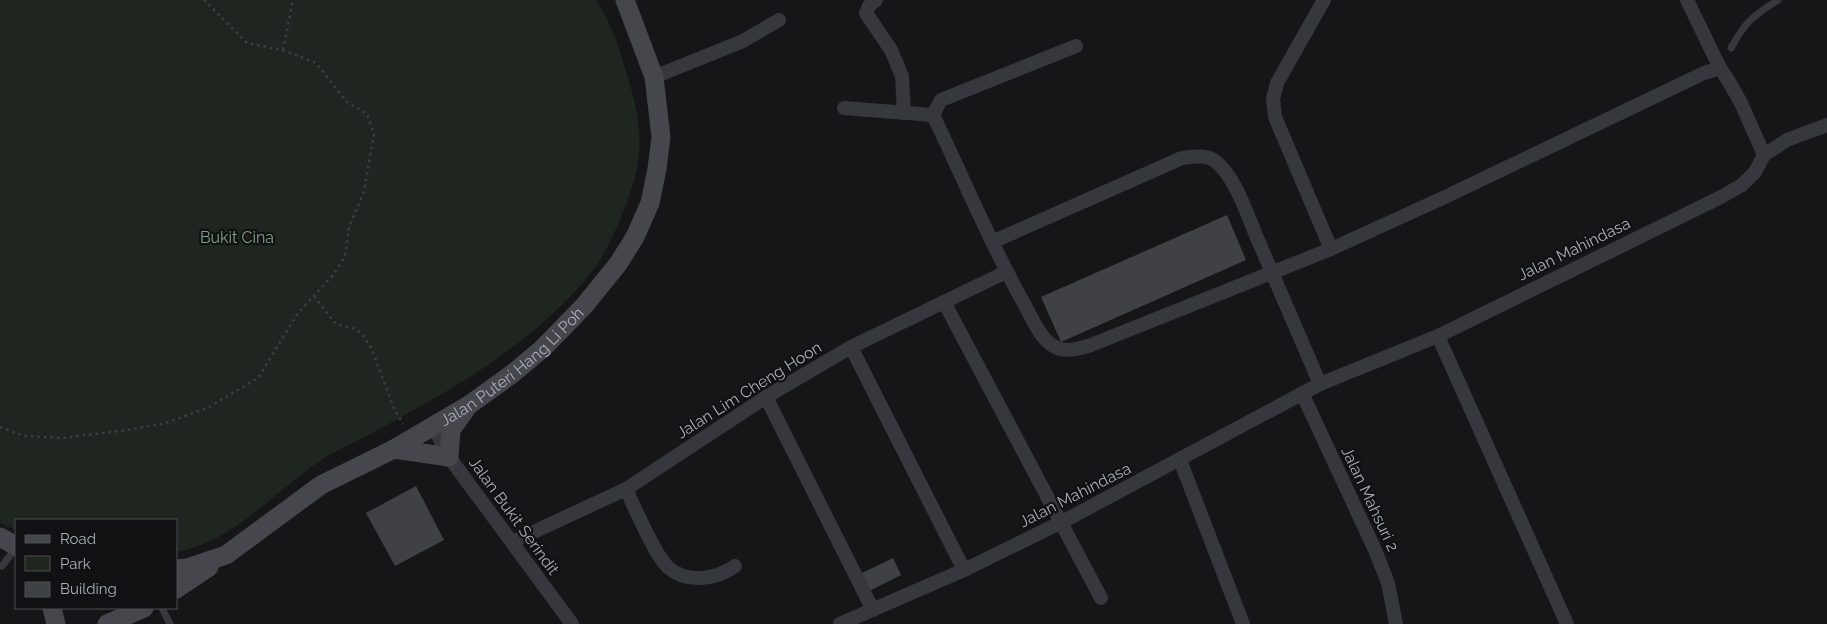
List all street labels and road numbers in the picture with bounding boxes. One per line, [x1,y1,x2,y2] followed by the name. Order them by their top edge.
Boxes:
[1515,214,1633,284] street label: Jalan Mahindasa
[436,303,587,430] street label: Jalan Puteri Hang Li Poh
[673,338,825,442] street label: Jalan Lim Cheng Hoon
[1337,444,1403,554] street label: Jalan Mahsuri 2
[465,454,563,579] street label: Jalan Bukit Serindit
[1016,459,1134,531] street label: Jalan Mahindasa

